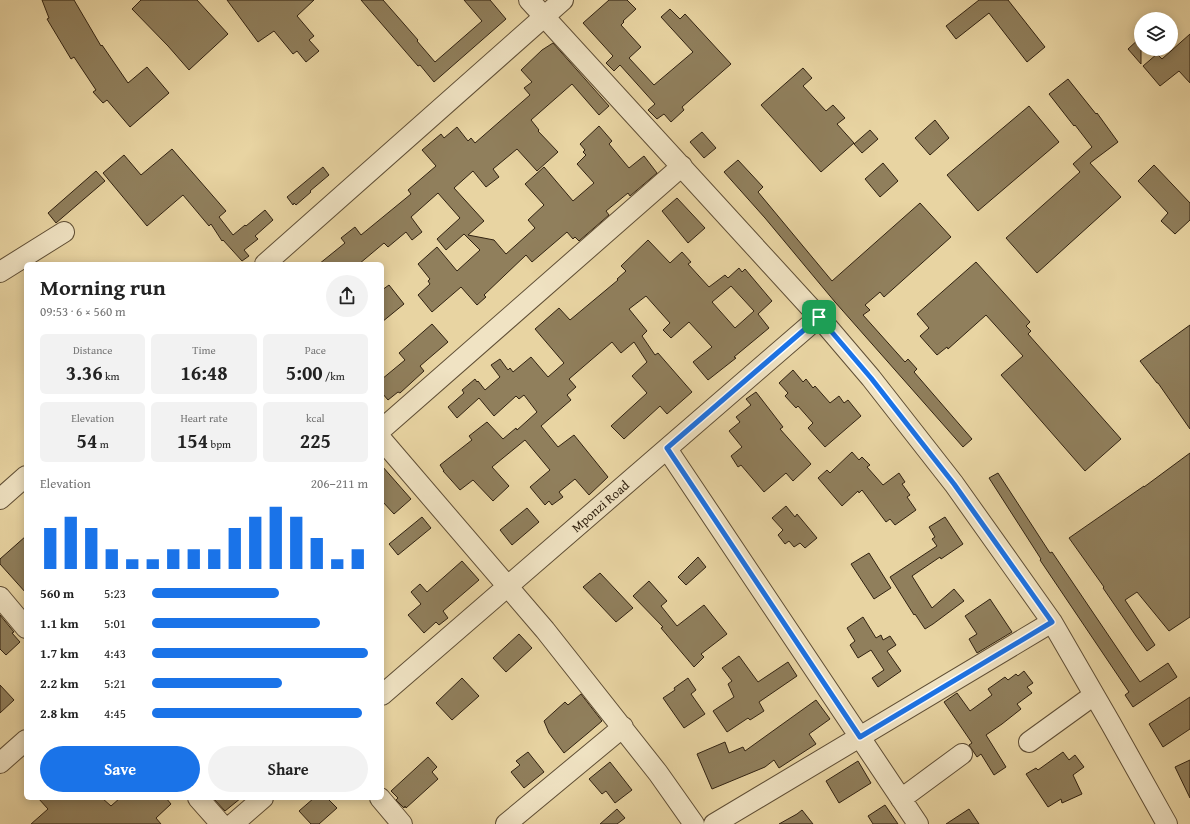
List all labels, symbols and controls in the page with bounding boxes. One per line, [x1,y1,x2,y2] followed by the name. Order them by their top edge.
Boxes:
[1134,12,1178,56] map controls
[1134,12,1178,56] button: layers
[40,271,166,303] text: Morning run
[326,275,368,317] button: share
[802,300,836,334] pin
[40,302,126,321] text: 09:53 · 6 × 560 m
[808,306,830,328] icon: arrive
[73,342,112,358] text: Distance
[192,342,216,358] text: Time
[305,342,326,358] text: Pace
[66,358,103,387] text: 3.36
[180,358,228,387] text: 16:48
[286,358,323,387] text: 5:00
[103,368,120,384] text: km
[323,368,345,384] text: /km
[71,410,114,426] text: Elevation
[180,410,228,426] text: Heart rate
[306,410,325,426] text: kcal
[77,426,97,455] text: 54
[177,426,208,455] text: 154
[300,426,331,455] text: 225
[97,436,109,452] text: m
[208,436,231,452] text: bpm
[40,474,91,493] text: Elevation
[311,474,368,493] text: 206–211 m
[567,476,633,537] street label: Mponzi Road
[40,584,74,603] text: 560 m
[104,584,126,603] text: 5:23
[40,614,79,633] text: 1.1 km
[104,614,126,633] text: 5:01
[40,644,79,663] text: 1.7 km
[104,644,126,663] text: 4:43
[40,674,79,693] text: 2.2 km
[104,674,126,693] text: 5:21
[40,704,79,723] text: 2.8 km
[104,704,126,723] text: 4:45
[40,746,200,792] button: Save
[208,746,368,792] button: Share

